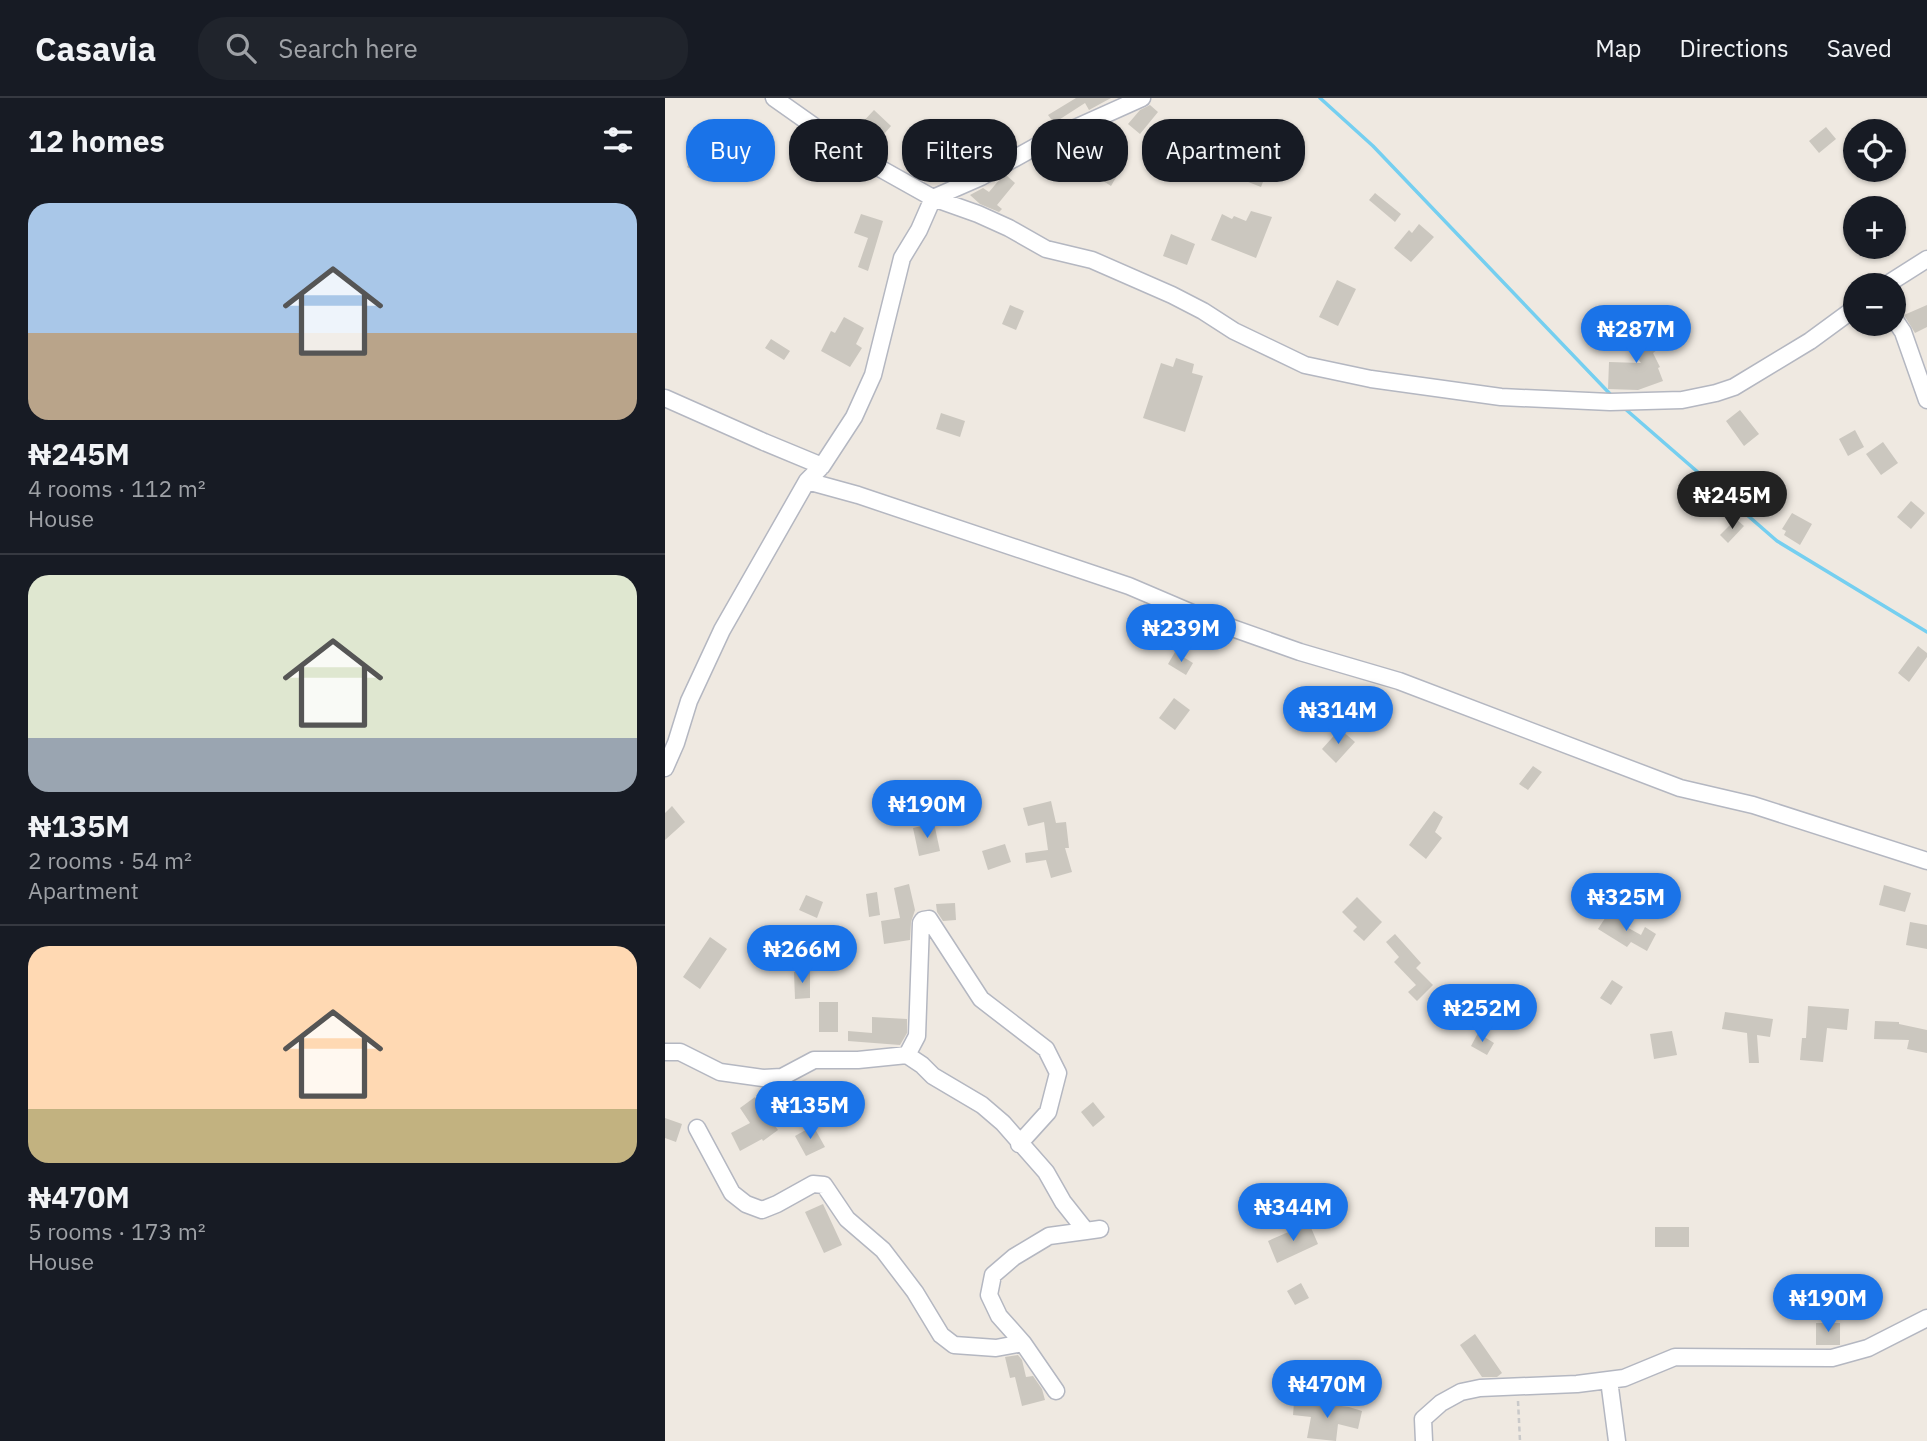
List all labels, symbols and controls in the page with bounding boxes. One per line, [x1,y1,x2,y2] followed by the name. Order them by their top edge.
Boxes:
[198,17,688,80] search box
[35,27,156,70] text: Casavia
[222,29,260,67] icon: search
[278,31,418,65] text: Search here
[1595,32,1641,64] text: Map
[1679,32,1789,64] text: Directions
[1827,32,1892,64] text: Saved
[686,119,775,182] chip: Buy
[789,119,888,182] chip: Rent
[902,119,1017,182] chip: Filters
[1031,119,1128,182] chip: New
[1142,119,1305,182] chip: Apartment
[1843,119,1906,336] map controls
[1843,119,1906,182] button: locate
[28,121,165,160] text: 12 homes
[599,121,637,159] icon: filters
[1843,196,1906,259] button: +
[270,248,396,374] icon: home
[1843,273,1906,336] button: −
[1587,306,1685,365] pin: ₦287M
[1597,313,1675,343] text: ₦287M
[28,434,130,473] text: ₦245M
[1683,472,1781,531] pin: ₦245M
[28,473,206,503] text: 4 rooms · 112 m²
[1693,479,1771,509] text: ₦245M
[28,503,94,533] text: House
[1132,604,1230,664] pin: ₦239M
[1142,612,1220,642] text: ₦239M
[270,620,396,746] icon: home
[1289,686,1387,746] pin: ₦314M
[1299,694,1377,724] text: ₦314M
[878,780,976,840] pin: ₦190M
[888,788,966,818] text: ₦190M
[28,806,130,845] text: ₦135M
[28,845,192,875] text: 2 rooms · 54 m²
[1577,874,1675,933] pin: ₦325M
[28,875,139,905] text: Apartment
[1587,881,1665,911] text: ₦325M
[753,926,851,985] pin: ₦266M
[763,933,841,963] text: ₦266M
[1433,984,1531,1044] pin: ₦252M
[270,991,396,1117] icon: home
[1443,992,1521,1022] text: ₦252M
[761,1082,859,1141] pin: ₦135M
[771,1089,849,1119] text: ₦135M
[28,1177,130,1216] text: ₦470M
[1244,1184,1342,1243] pin: ₦344M
[1254,1191,1332,1221] text: ₦344M
[28,1216,206,1246] text: 5 rooms · 173 m²
[28,1246,94,1276] text: House
[1779,1274,1877,1334] pin: ₦190M
[1789,1282,1867,1312] text: ₦190M
[1278,1360,1376,1420] pin: ₦470M
[1288,1368,1366,1398] text: ₦470M

